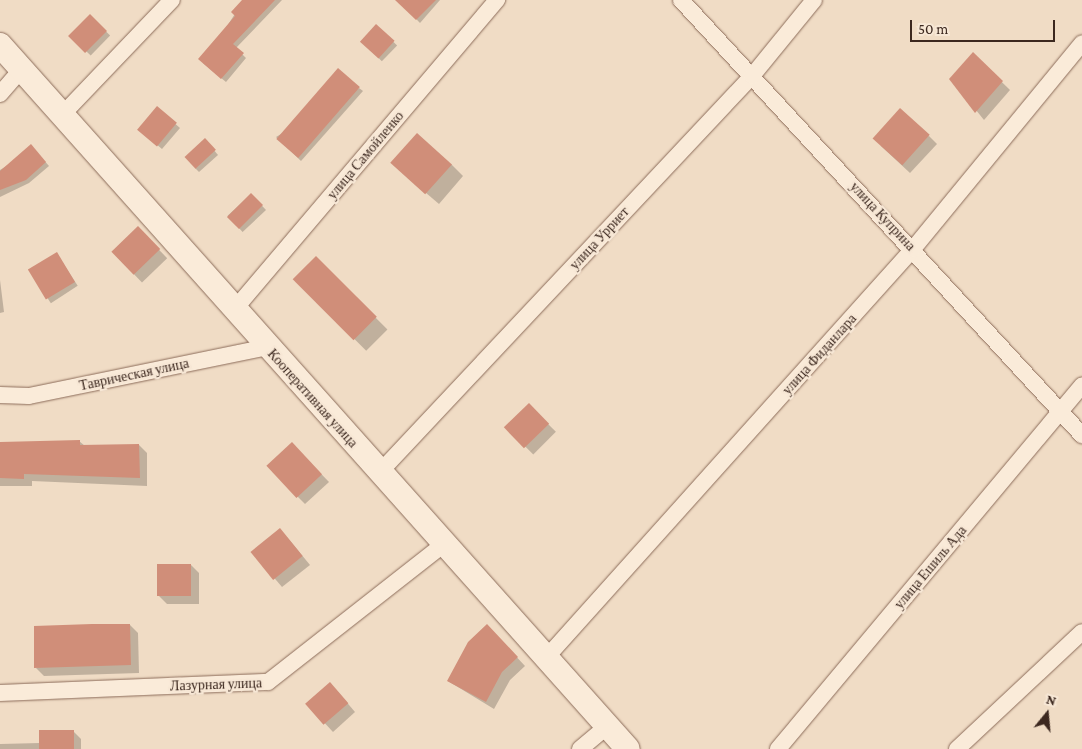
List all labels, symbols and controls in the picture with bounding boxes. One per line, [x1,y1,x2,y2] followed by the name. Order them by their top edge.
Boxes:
[912,10,1057,42] scale bar
[918,21,948,37] text: 50 m
[323,108,407,202] street label: улица Самойленко
[847,178,919,254] street label: улица Куприна
[566,203,632,273] street label: улица Урриет
[778,310,860,398] street label: улица Фиданлара
[264,345,362,451] street label: Кооперативная улица
[78,354,190,394] street label: Таврическая улица
[890,522,970,612] street label: улица Ешиль Ада
[170,674,262,694] street label: Лазурная улица
[1022,689,1072,739] north arrow
[1044,691,1058,709] text: N

